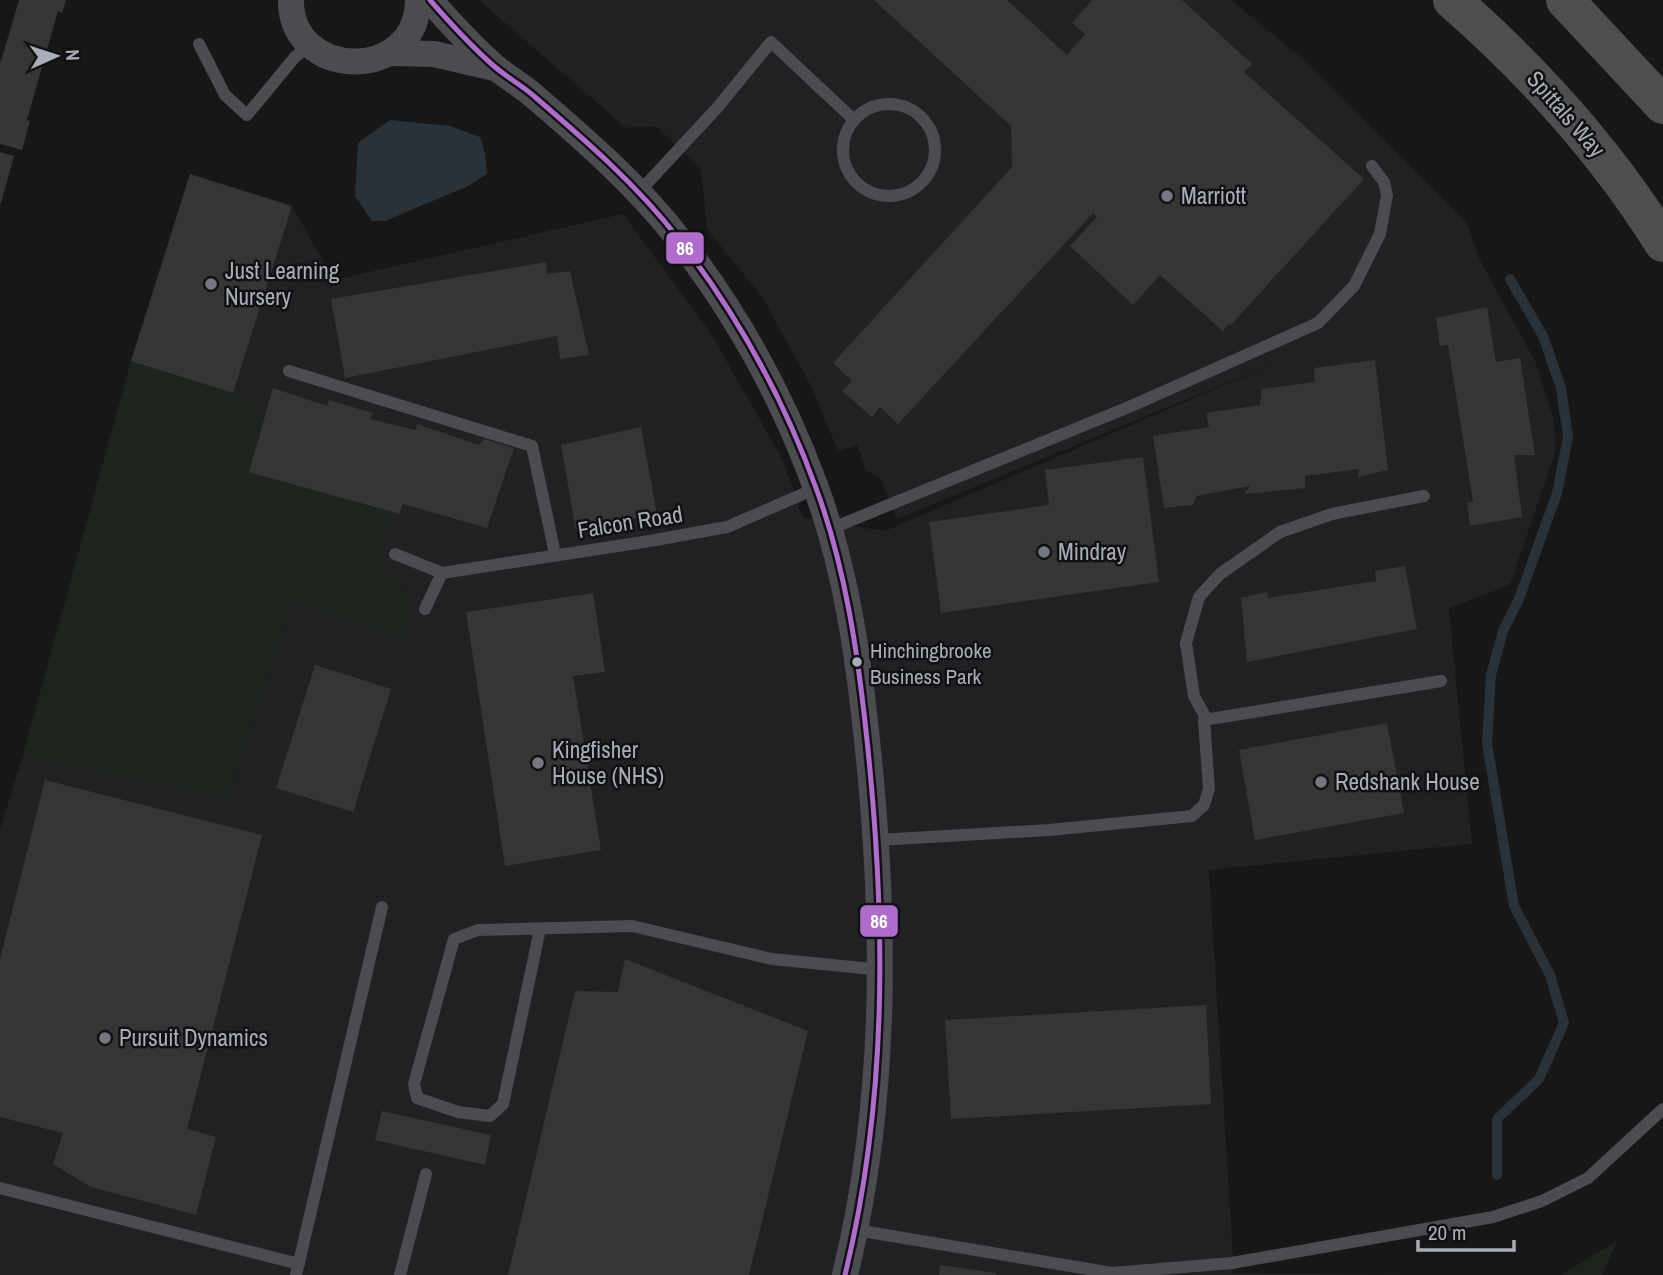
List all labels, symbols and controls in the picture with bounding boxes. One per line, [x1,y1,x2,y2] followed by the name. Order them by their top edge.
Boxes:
[21,21,91,91] north arrow
[60,49,86,61] text: N
[1520,64,1613,164] street label: Spittals Way
[1181,180,1246,211] place label: Marriott
[1159,188,1175,204] marker: Marriott
[665,231,705,265] line badge: 86
[676,235,694,261] text: 86
[225,255,340,312] place label: Just Learning Nursery
[203,276,219,292] marker: Just Learning Nursery
[575,498,685,545] street label: Falcon Road
[1058,536,1127,567] place label: Mindray
[1036,544,1052,560] marker: Mindray
[870,636,992,691] place label: Hinchingbrooke Business Park
[850,655,864,669] marker: Hinchingbrooke Business Park
[552,734,664,791] place label: Kingfisher House (NHS)
[530,755,546,771] marker: Kingfisher House (NHS)
[1335,766,1480,797] place label: Redshank House
[1313,774,1329,790] marker: Redshank House
[859,904,899,938] line badge: 86
[870,908,888,934] text: 86
[119,1022,268,1053] place label: Pursuit Dynamics
[97,1030,113,1046] marker: Pursuit Dynamics
[1418,1208,1514,1252] scale bar
[1428,1218,1466,1247] text: 20 m

